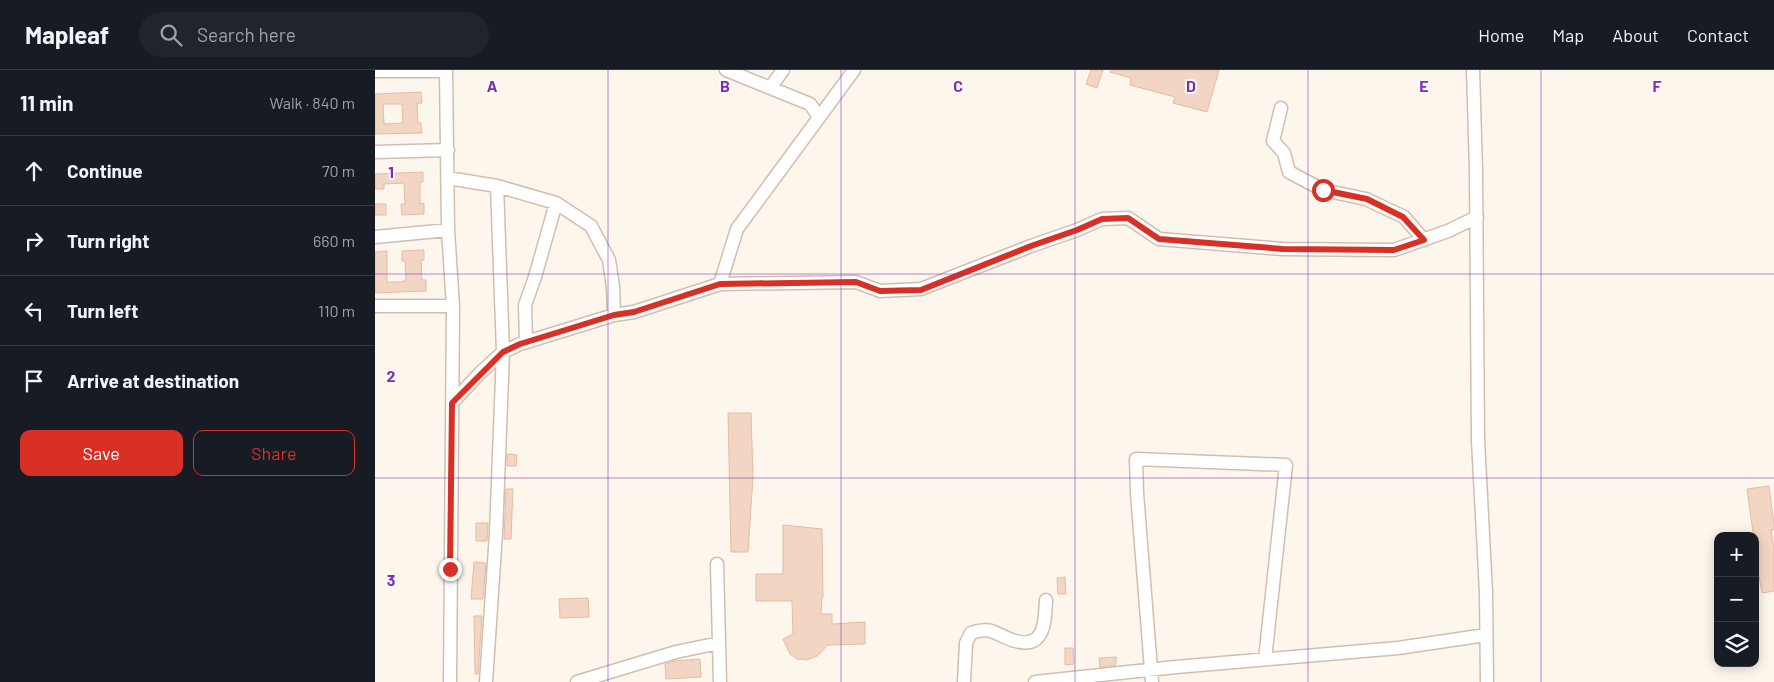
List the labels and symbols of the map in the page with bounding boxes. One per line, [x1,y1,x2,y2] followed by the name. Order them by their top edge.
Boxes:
[487,76,498,95] text: A
[720,76,730,95] text: B
[953,76,963,95] text: C
[1186,76,1196,95] text: D
[1419,76,1429,95] text: E
[1653,76,1662,95] text: F
[388,162,394,181] text: 1
[1312,179,1335,202] route start
[387,366,396,385] text: 2
[439,558,462,581] route end
[387,570,395,589] text: 3

